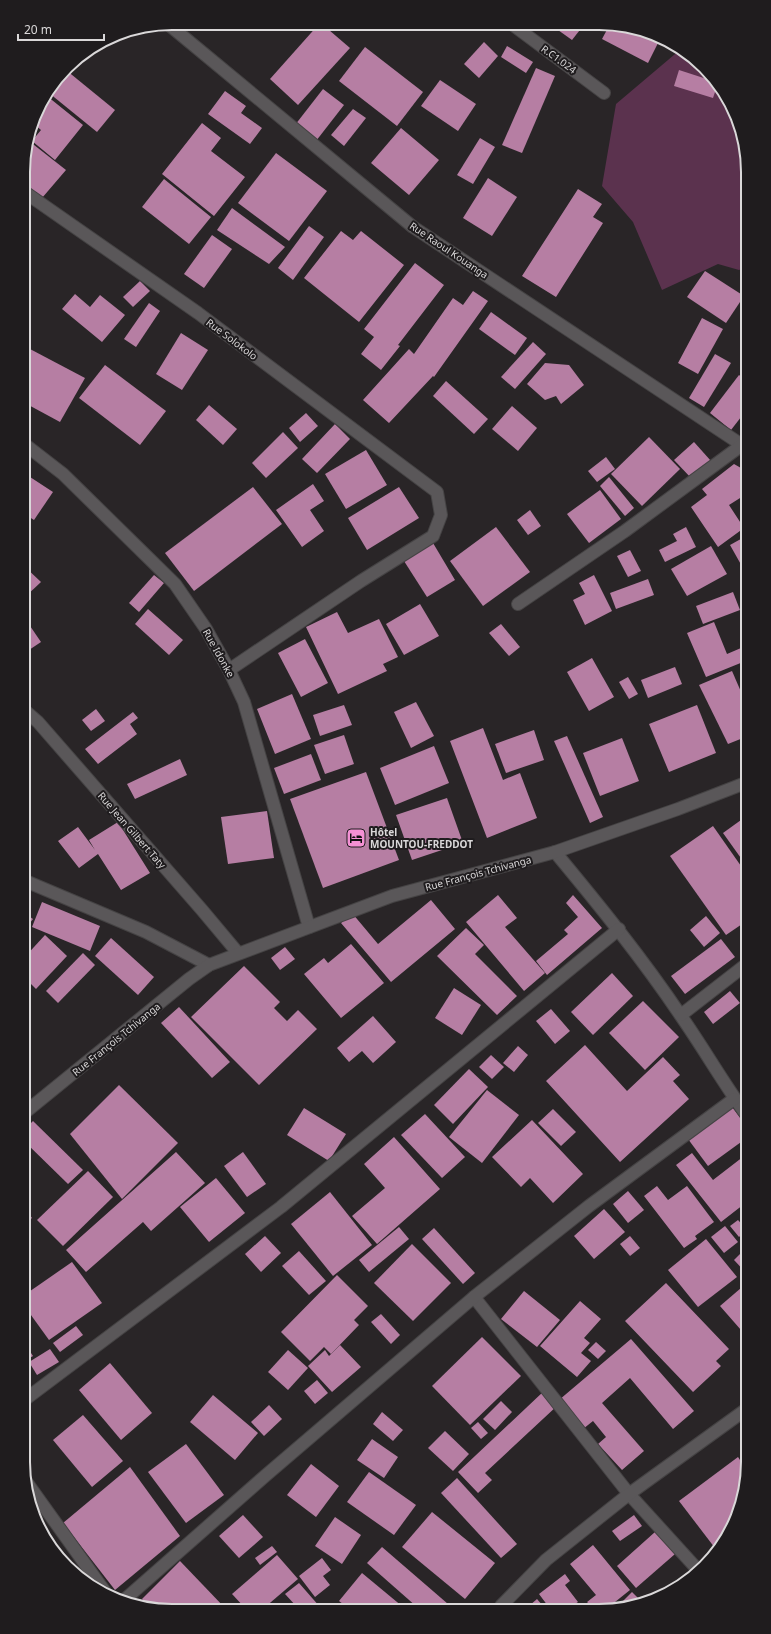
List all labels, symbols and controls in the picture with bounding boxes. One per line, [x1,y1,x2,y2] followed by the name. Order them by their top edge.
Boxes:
[18,16,104,42] scale bar
[24,21,52,38] text: 20 m
[539,41,580,77] street label: R.C1.024
[407,219,491,281] street label: Rue Raoul Kouanga
[203,315,261,363] street label: Rue Solokolo
[200,626,238,680] street label: Rue Idonke
[95,789,170,872] street label: Rue Jean Gilbert Taty
[370,825,473,851] place label: Hôtel MOUNTOU-FREDDOT
[345,827,367,849] hotel icon: Hôtel MOUNTOU-FREDDOT
[423,852,533,894] street label: Rue François Tchivanga
[69,999,163,1079] street label: Rue François Tchivanga

